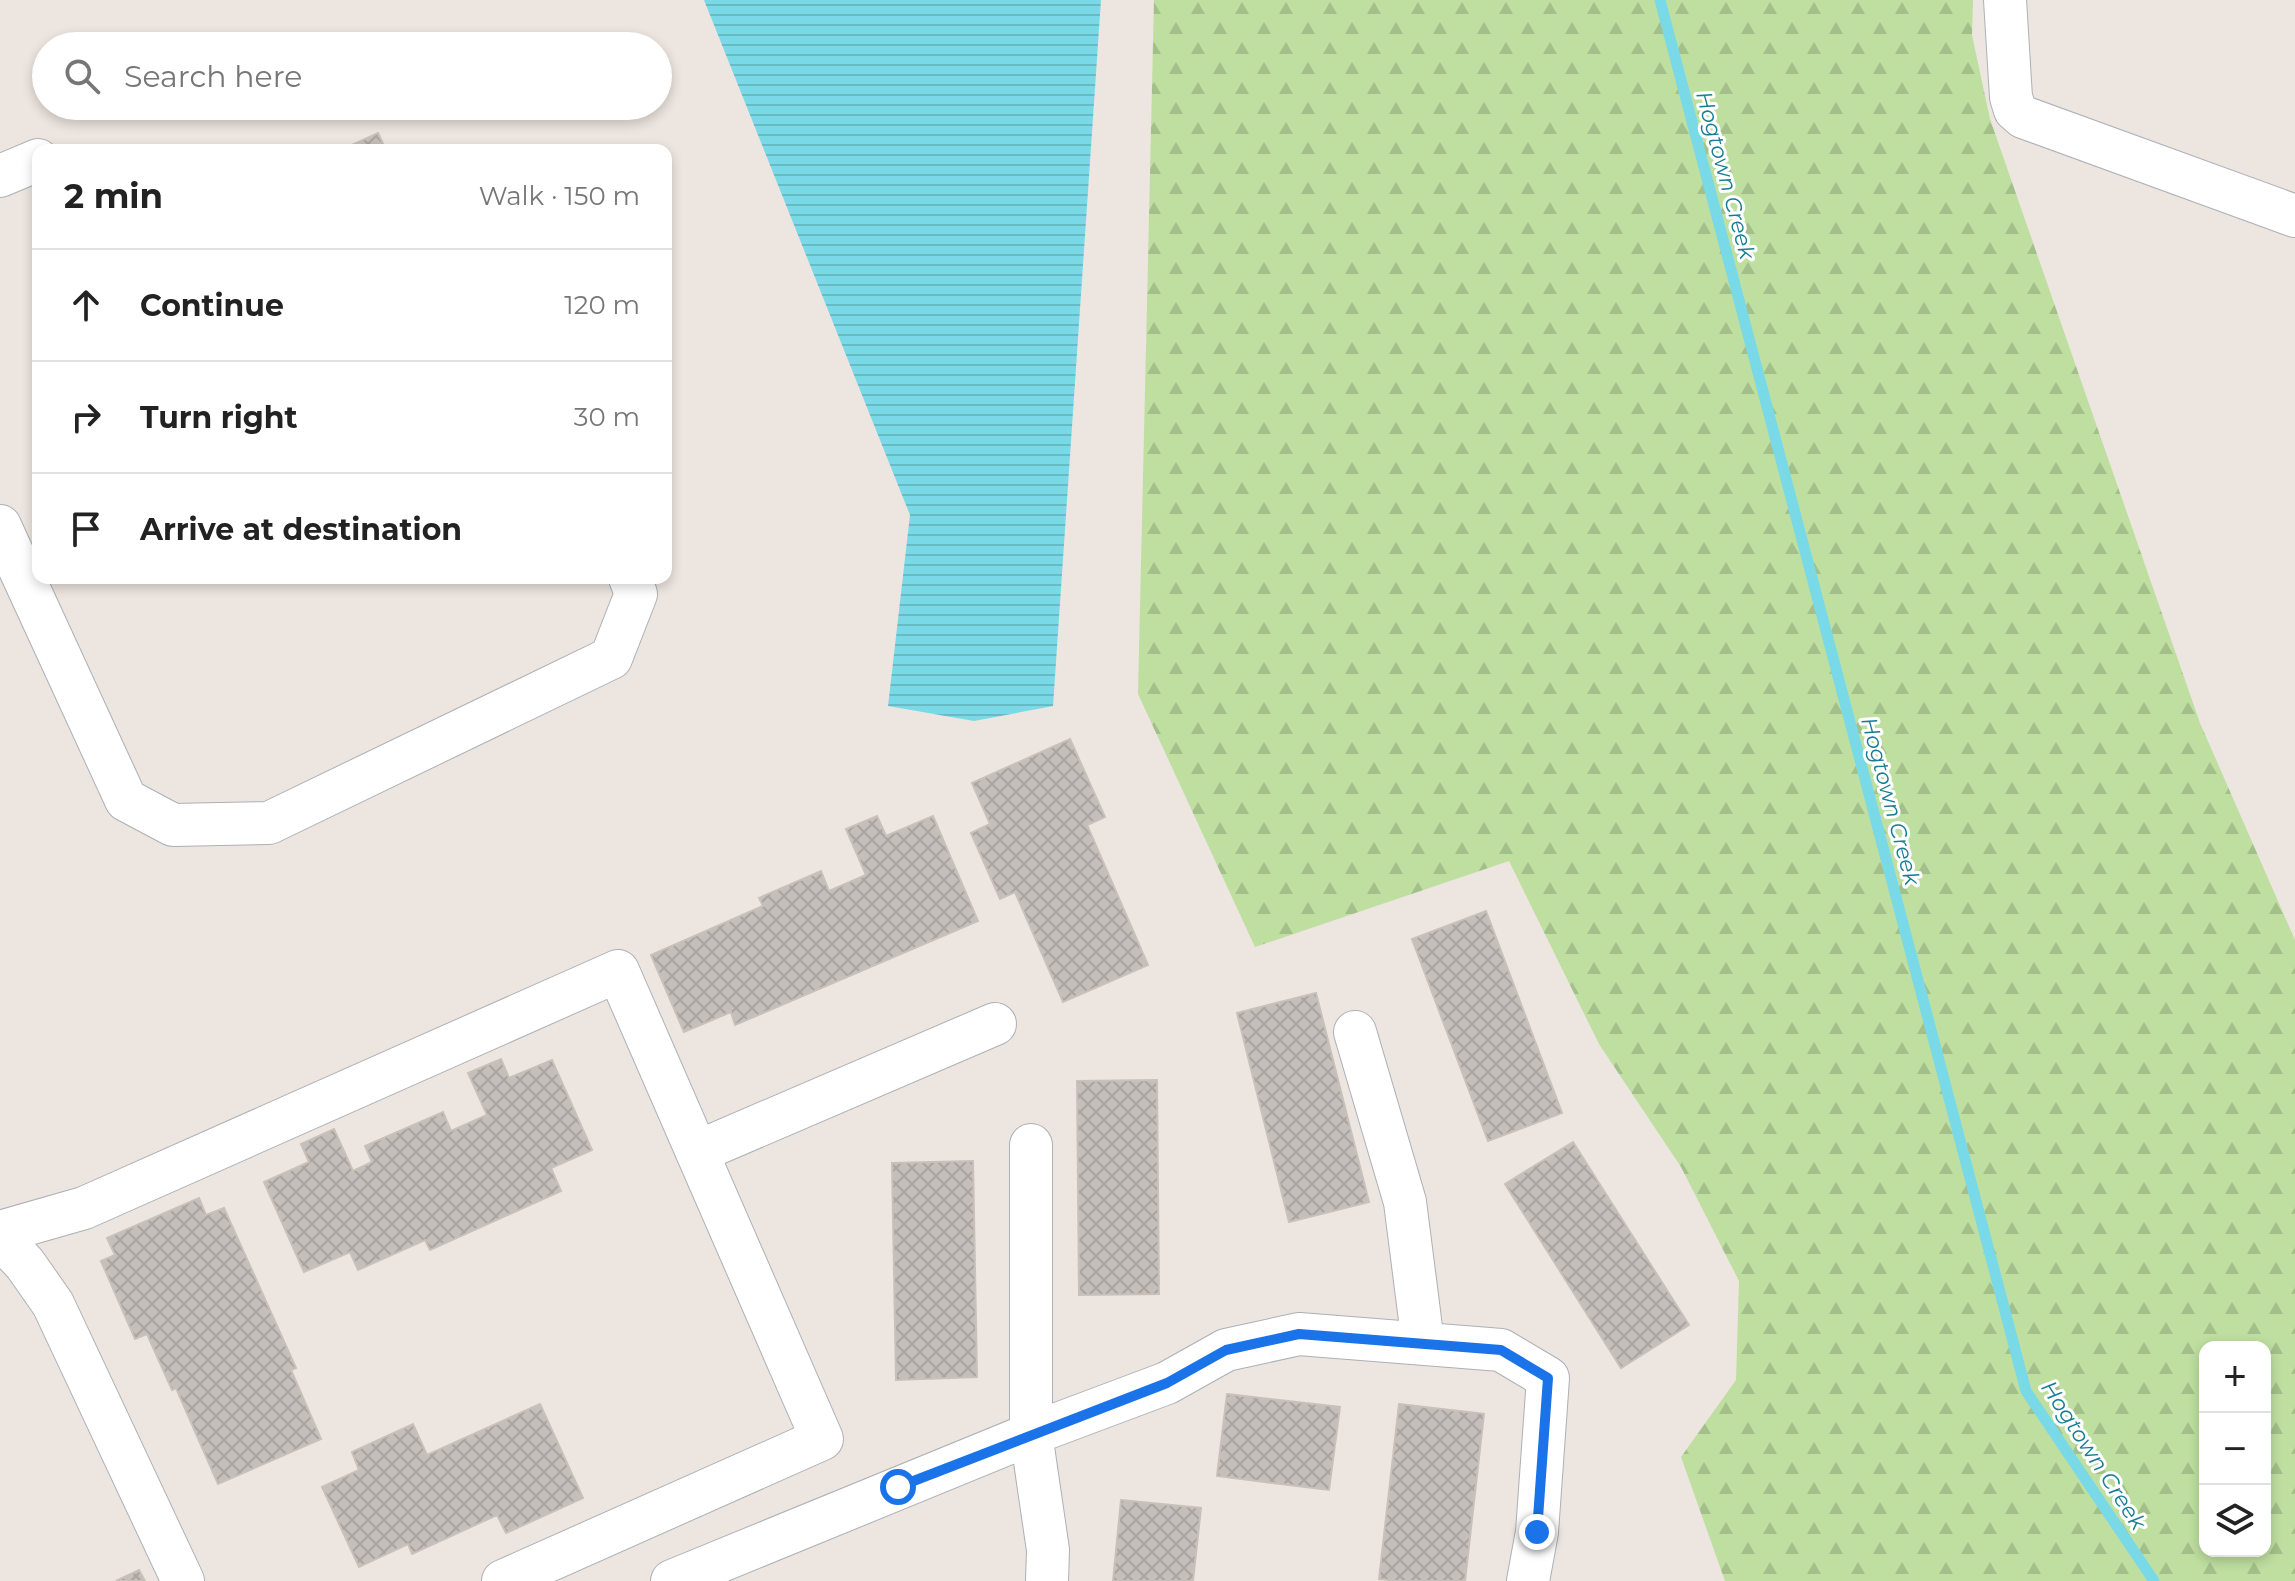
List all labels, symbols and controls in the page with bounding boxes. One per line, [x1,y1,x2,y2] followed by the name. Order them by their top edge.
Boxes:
[32,32,672,120] search box
[60,54,104,98] icon: search
[124,58,302,95] text: Search here
[1690,88,1761,263] water label: Hogtown Creek
[64,175,163,217] text: 2 min
[479,180,640,212] text: Walk · 150 m
[64,283,108,327] icon: ahead
[140,287,284,324] text: Continue
[564,289,640,321] text: 120 m
[64,395,108,439] icon: right
[140,399,297,436] text: Turn right
[574,401,640,433] text: 30 m
[64,507,108,551] icon: arrive
[140,511,462,548] text: Arrive at destination
[1855,714,1926,889] water label: Hogtown Creek
[2199,1341,2271,1557] map controls
[2199,1341,2271,1413] button: +
[2035,1375,2152,1536] water label: Hogtown Creek
[2199,1413,2271,1485] button: −
[880,1469,916,1505] route start
[2199,1485,2271,1557] button: layers
[1519,1514,1555,1550] route end

